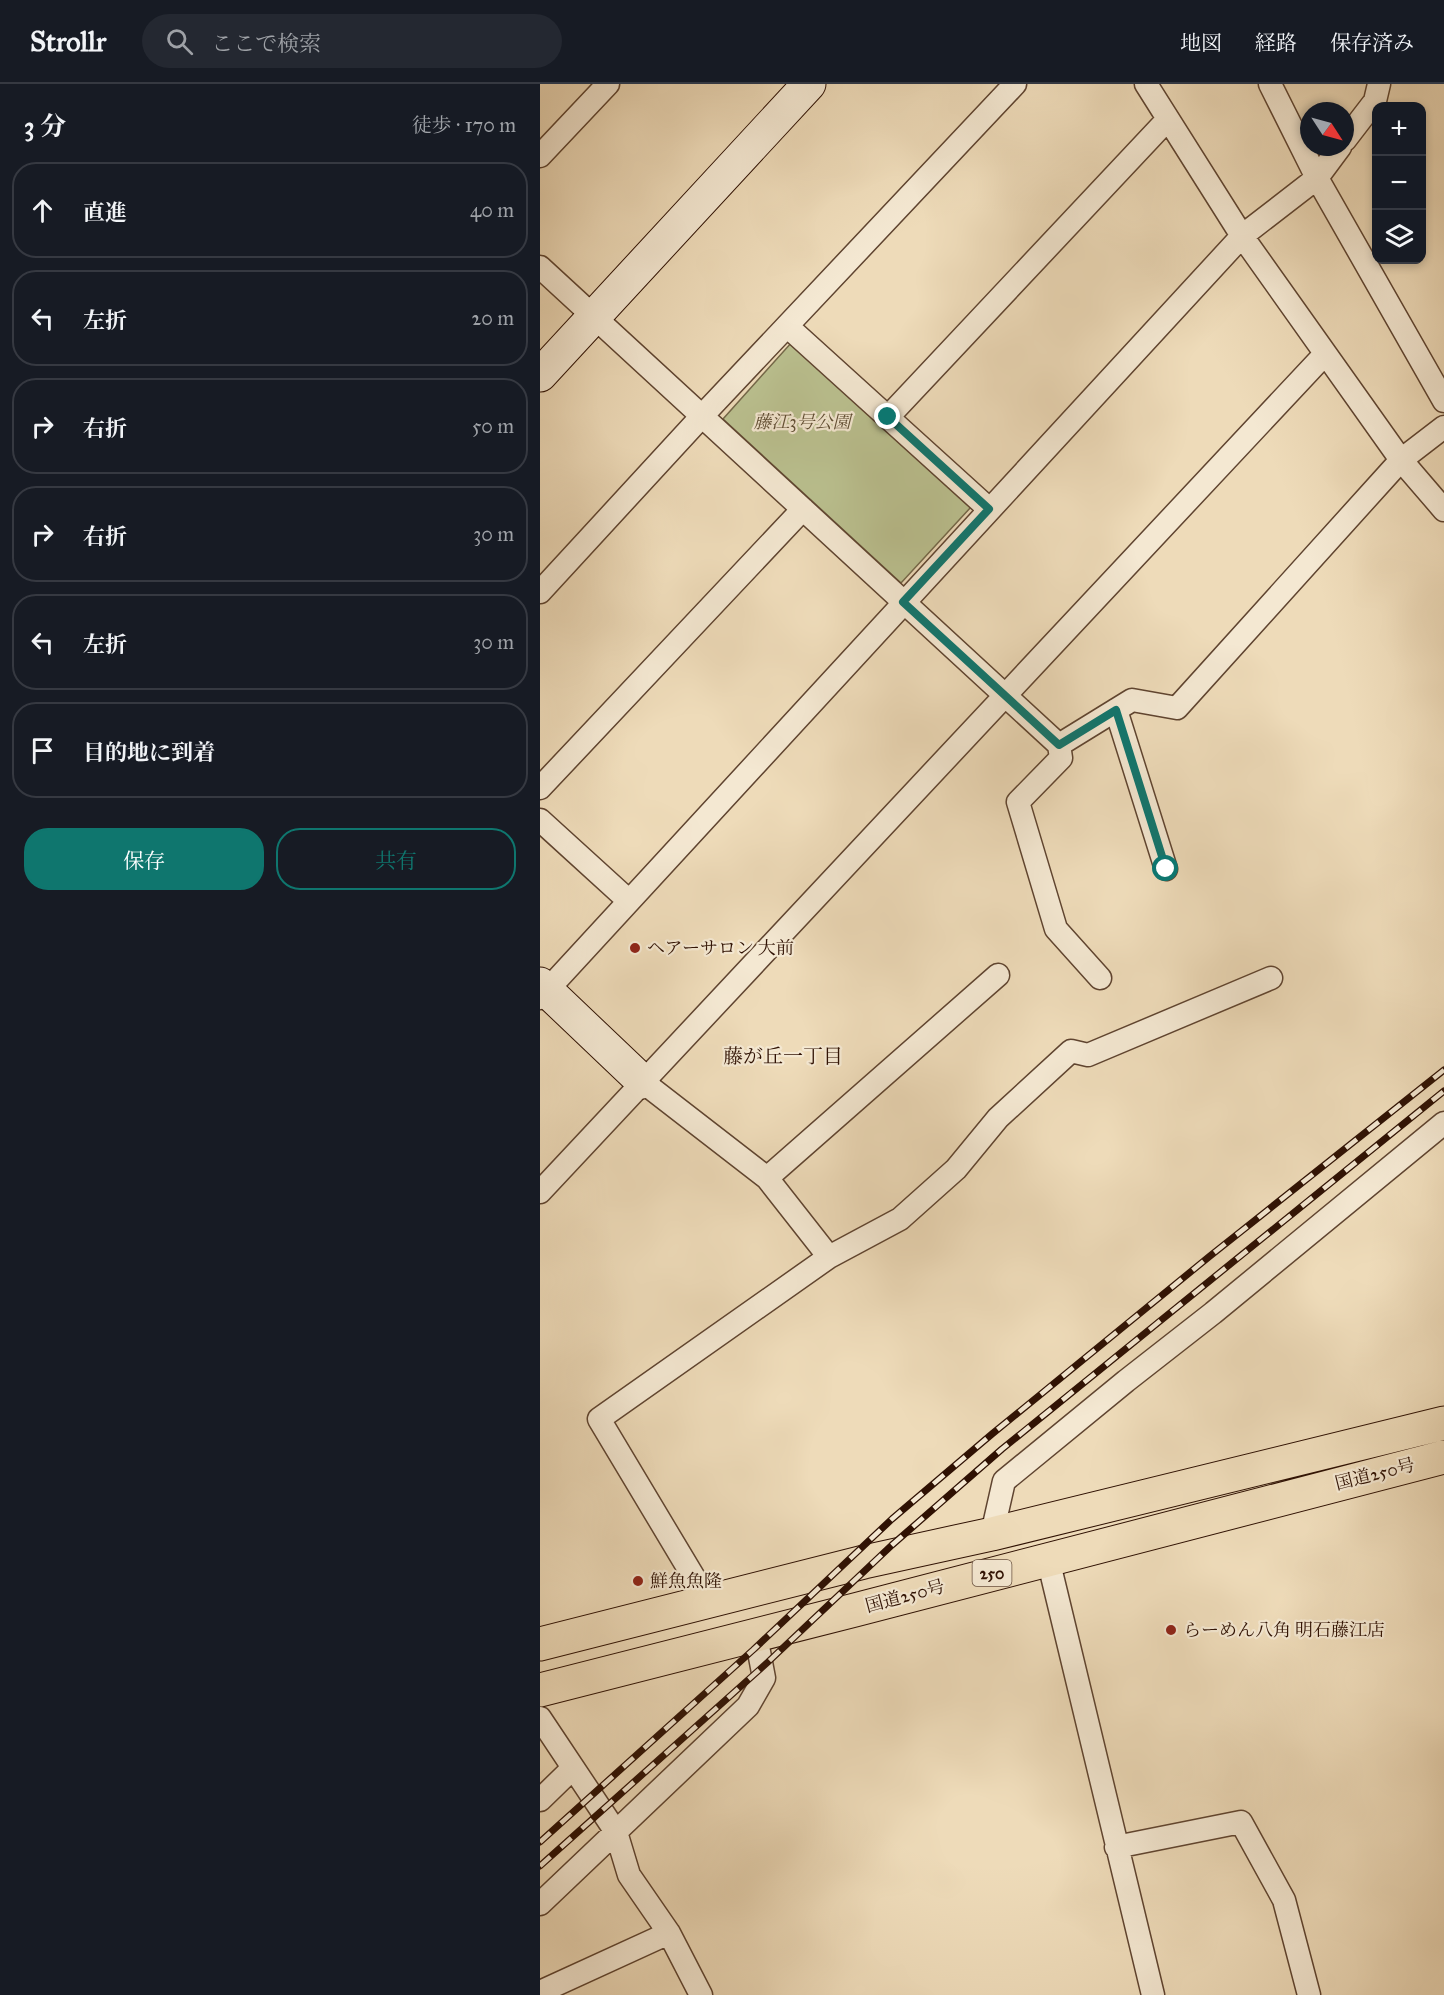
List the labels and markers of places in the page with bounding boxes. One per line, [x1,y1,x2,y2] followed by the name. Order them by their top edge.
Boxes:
[647,937,794,959] place label: ヘアーサロン 大前
[628,941,642,955] marker: ヘアーサロン 大前
[650,1570,722,1592] place label: 鮮魚魚隆
[631,1574,645,1588] marker: 鮮魚魚隆
[1183,1619,1385,1641] place label: らーめん八角 明石藤江店
[1164,1623,1178,1637] marker: らーめん八角 明石藤江店

